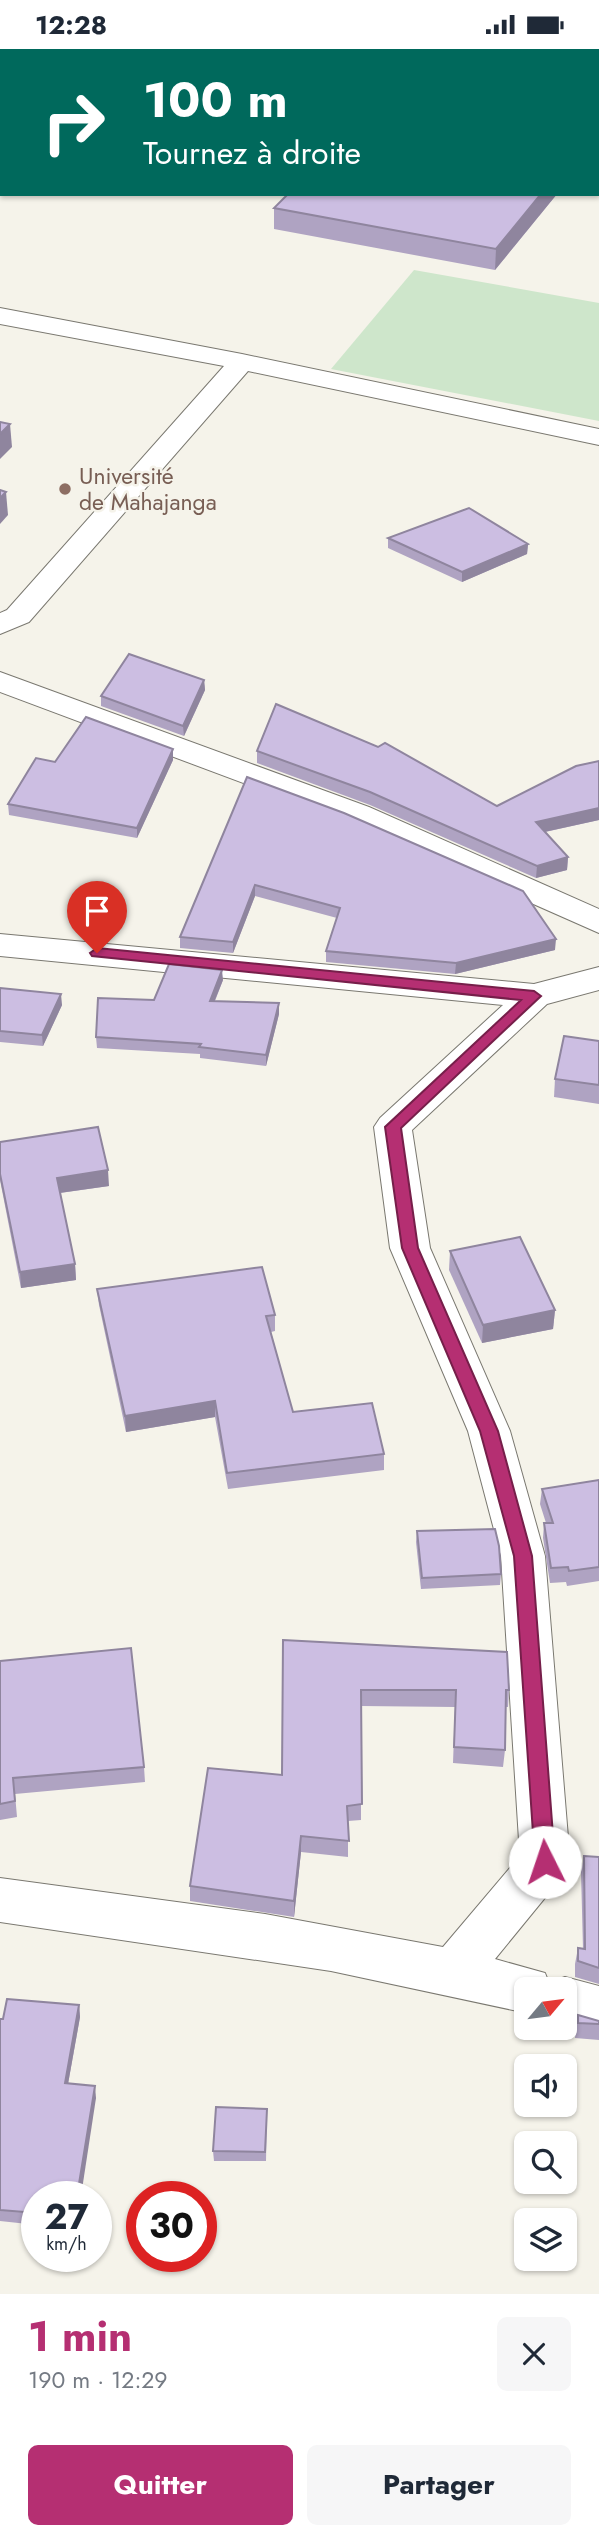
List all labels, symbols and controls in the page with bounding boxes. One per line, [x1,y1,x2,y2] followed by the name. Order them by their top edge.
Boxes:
[35,6,107,44] text: 12:28
[143,65,288,135] text: 100 m
[28,77,119,168] icon: right
[143,130,361,176] text: Tournez à droite
[79,459,217,519] place label: Université de Mahajanga
[57,481,73,497] marker: Université de Mahajanga
[67,881,127,953] pin
[78,892,116,930] icon: arrive
[508,1825,582,1899] position arrow
[514,1977,578,2041] north arrow
[514,1977,577,2271] map controls
[514,2054,577,2117] button: sound
[514,2131,577,2194] button: search
[126,2181,217,2272] speed limit sign: 30
[44,2192,89,2242] text: 27
[514,2208,577,2271] button: layers
[46,2231,87,2257] text: km/h
[28,2306,132,2367] text: 1 min
[497,2317,571,2391] button: close
[28,2363,168,2397] text: 190 m · 12:29
[28,2445,293,2525] button: Quitter
[307,2445,571,2525] button: Partager

